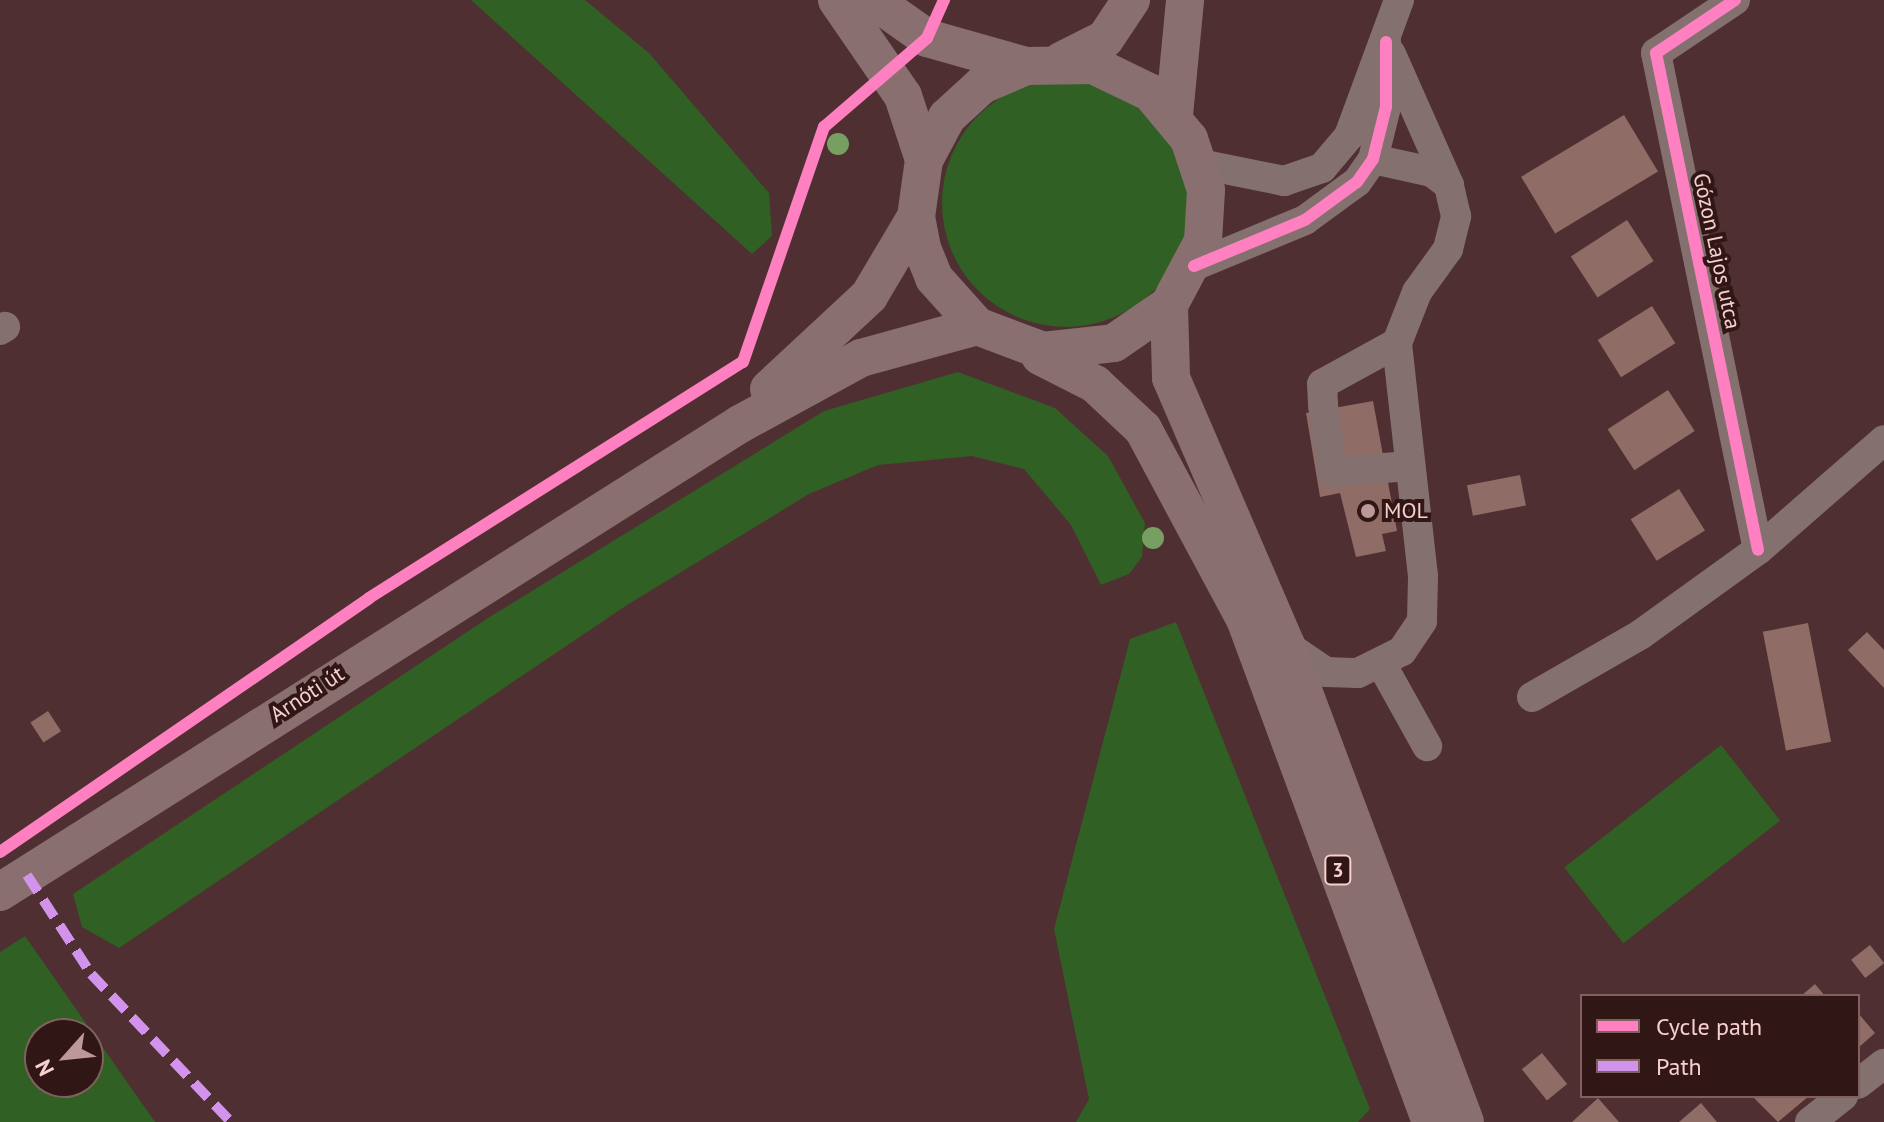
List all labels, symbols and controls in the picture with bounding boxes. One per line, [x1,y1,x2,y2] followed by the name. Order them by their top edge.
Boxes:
[1688,171,1746,331] street label: Gózon Lajos utca
[1384,498,1428,524] place label: MOL
[1359,502,1377,520] marker: MOL
[265,660,349,728] street label: Arnóti út
[1324,854,1352,886] road number: 3
[1580,994,1860,1098] legend
[1656,1011,1762,1042] text: Cycle path
[24,1018,104,1098] north arrow
[1656,1051,1702,1082] text: Path
[29,1055,60,1081] text: N

